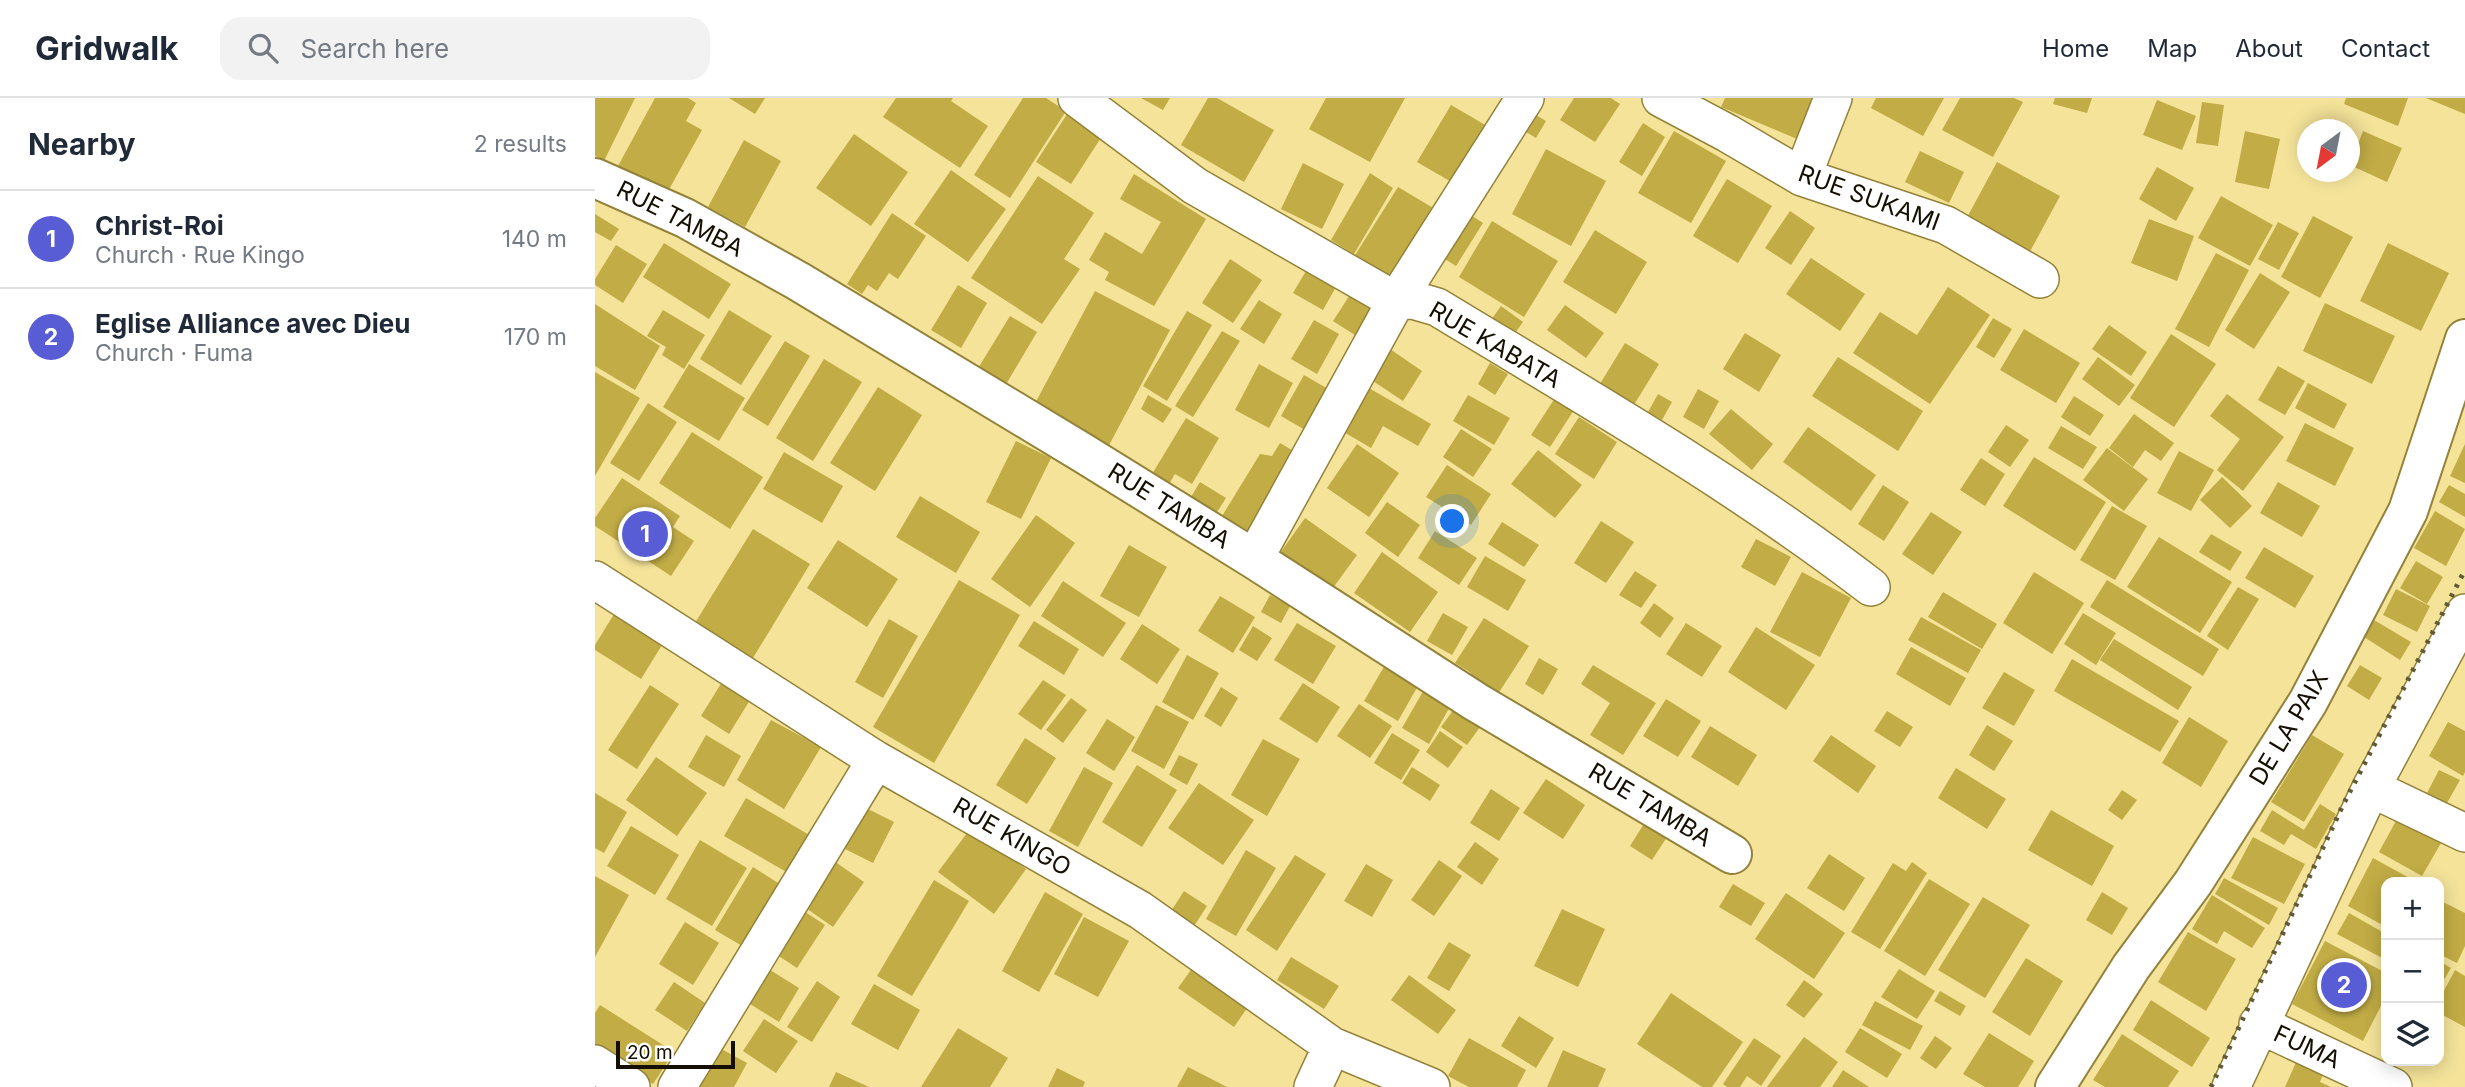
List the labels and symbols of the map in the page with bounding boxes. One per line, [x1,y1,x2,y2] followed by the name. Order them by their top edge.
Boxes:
[2297,119,2360,182] north arrow
[1794,159,1944,237] street label: RUE SUKAMI
[612,174,748,263] street label: RUE TAMBA
[1424,295,1566,394] street label: RUE KABATA
[1103,457,1236,555] street label: RUE TAMBA
[1435,504,1469,538] your location
[622,508,668,560] pin: 1
[2243,665,2334,790] street label: DE LA PAIX
[1583,756,1717,853] street label: RUE TAMBA
[948,791,1076,882] street label: RUE KINGO
[2321,959,2367,1011] pin: 2
[2269,1019,2345,1075] street label: FUMA
[616,1038,735,1070] scale bar

